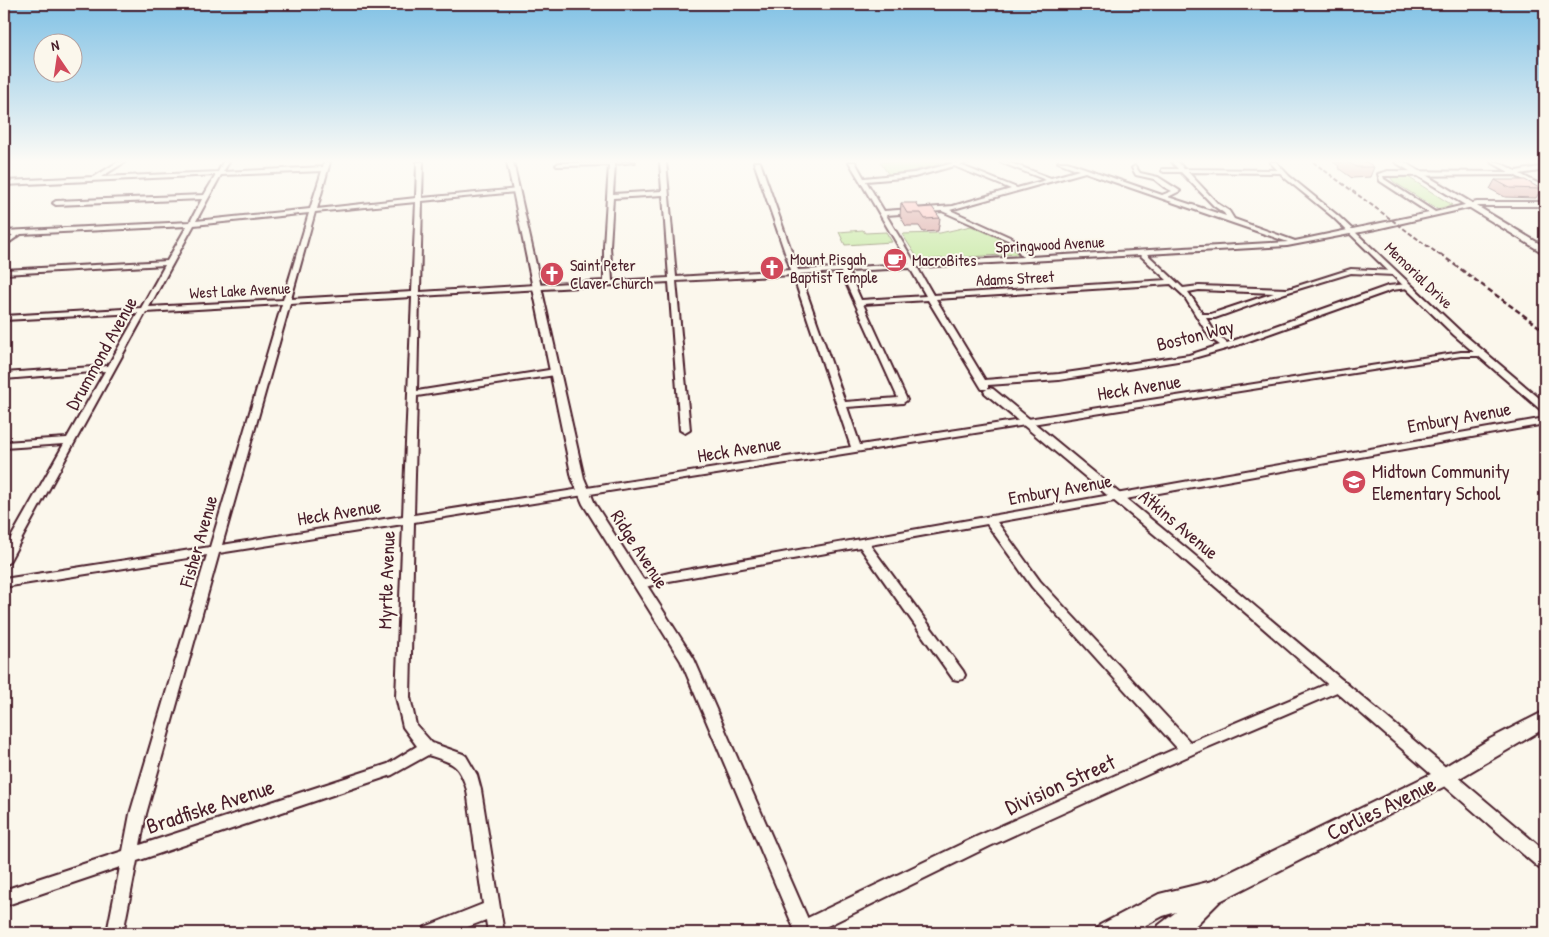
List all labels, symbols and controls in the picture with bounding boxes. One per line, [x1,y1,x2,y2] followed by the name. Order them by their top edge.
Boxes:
[32,32,82,82] north arrow
[49,35,61,55] text: N
[995,230,1106,258] street label: Springwood Avenue
[1380,237,1458,314] street label: Memorial Drive
[882,247,908,273] cafe icon: MacroBites
[790,248,879,288] place label: Mount Pisgah Baptist Temple
[912,249,976,271] place label: MacroBites
[570,254,653,294] place label: Saint Peter Claver Church
[759,255,785,281] church icon: Mount Pisgah Baptist Temple
[539,261,565,287] church icon: Saint Peter Claver Church
[975,265,1055,291] street label: Adams Street
[189,276,292,304] street label: West Lake Avenue
[59,291,143,414] street label: Drummond Avenue
[1154,313,1236,357] street label: Boston Way
[1095,368,1183,406] street label: Heck Avenue
[1405,395,1513,439] street label: Embury Avenue
[695,430,783,468] street label: Heck Avenue
[1372,458,1510,506] place label: Midtown Community Elementary School
[1006,467,1114,511] street label: Embury Avenue
[1341,469,1367,495] school or university icon: Midtown Community Elementary School
[1134,483,1225,565] street label: Atkins Avenue
[172,492,224,591] street label: Fisher Avenue
[295,493,383,531] street label: Heck Avenue
[605,505,675,594] street label: Ridge Avenue
[371,530,401,630] street label: Myrtle Avenue
[1000,746,1120,822] street label: Division Street
[1321,768,1441,847] street label: Corlies Avenue
[142,771,278,841] street label: Bradfiske Avenue

